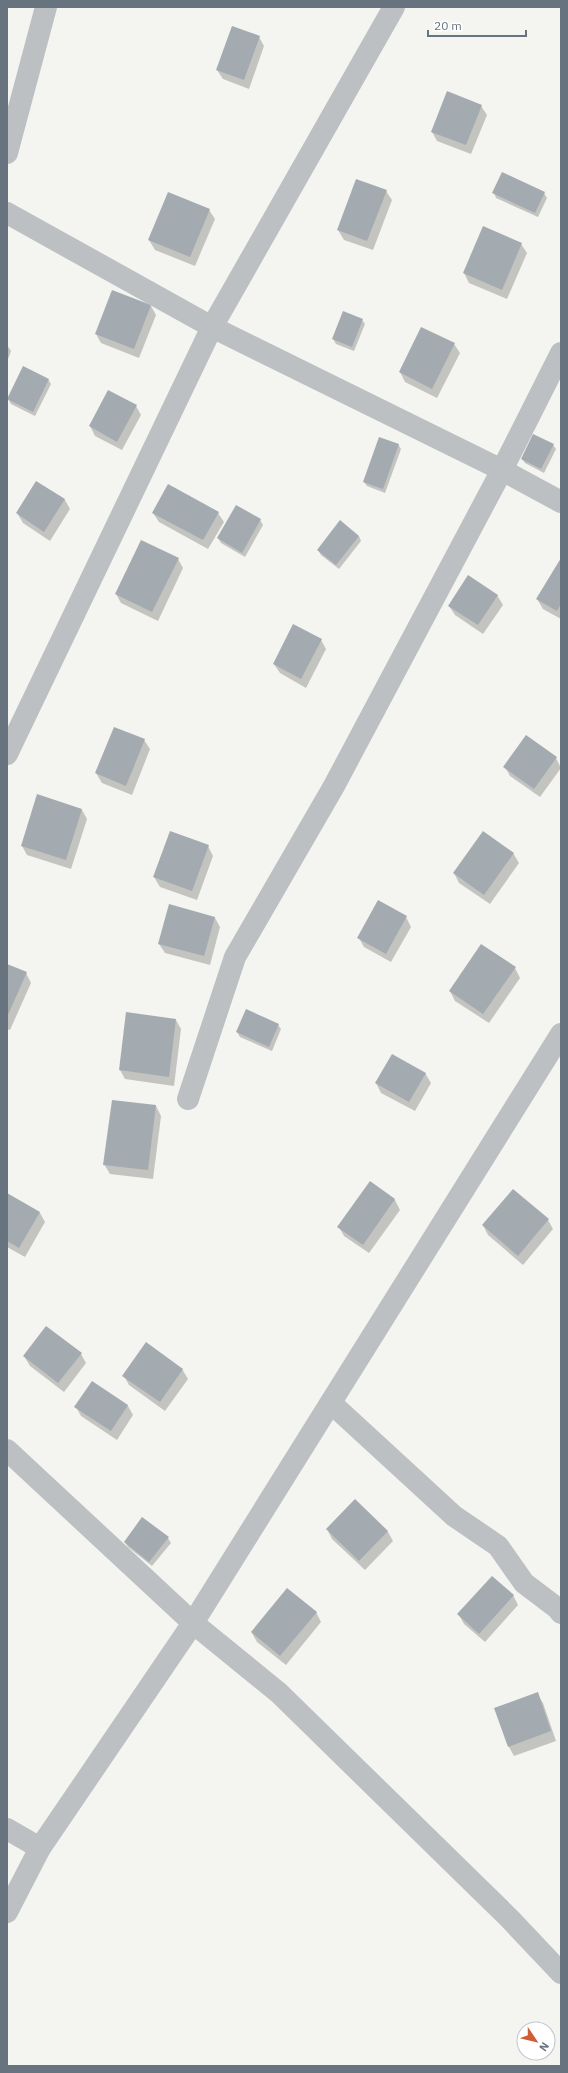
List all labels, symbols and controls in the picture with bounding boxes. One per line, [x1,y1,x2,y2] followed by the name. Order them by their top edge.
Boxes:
[428,12,526,38] scale bar
[434,18,462,33] text: 20 m
[516,2021,556,2061] north arrow
[536,2039,552,2054] text: N

